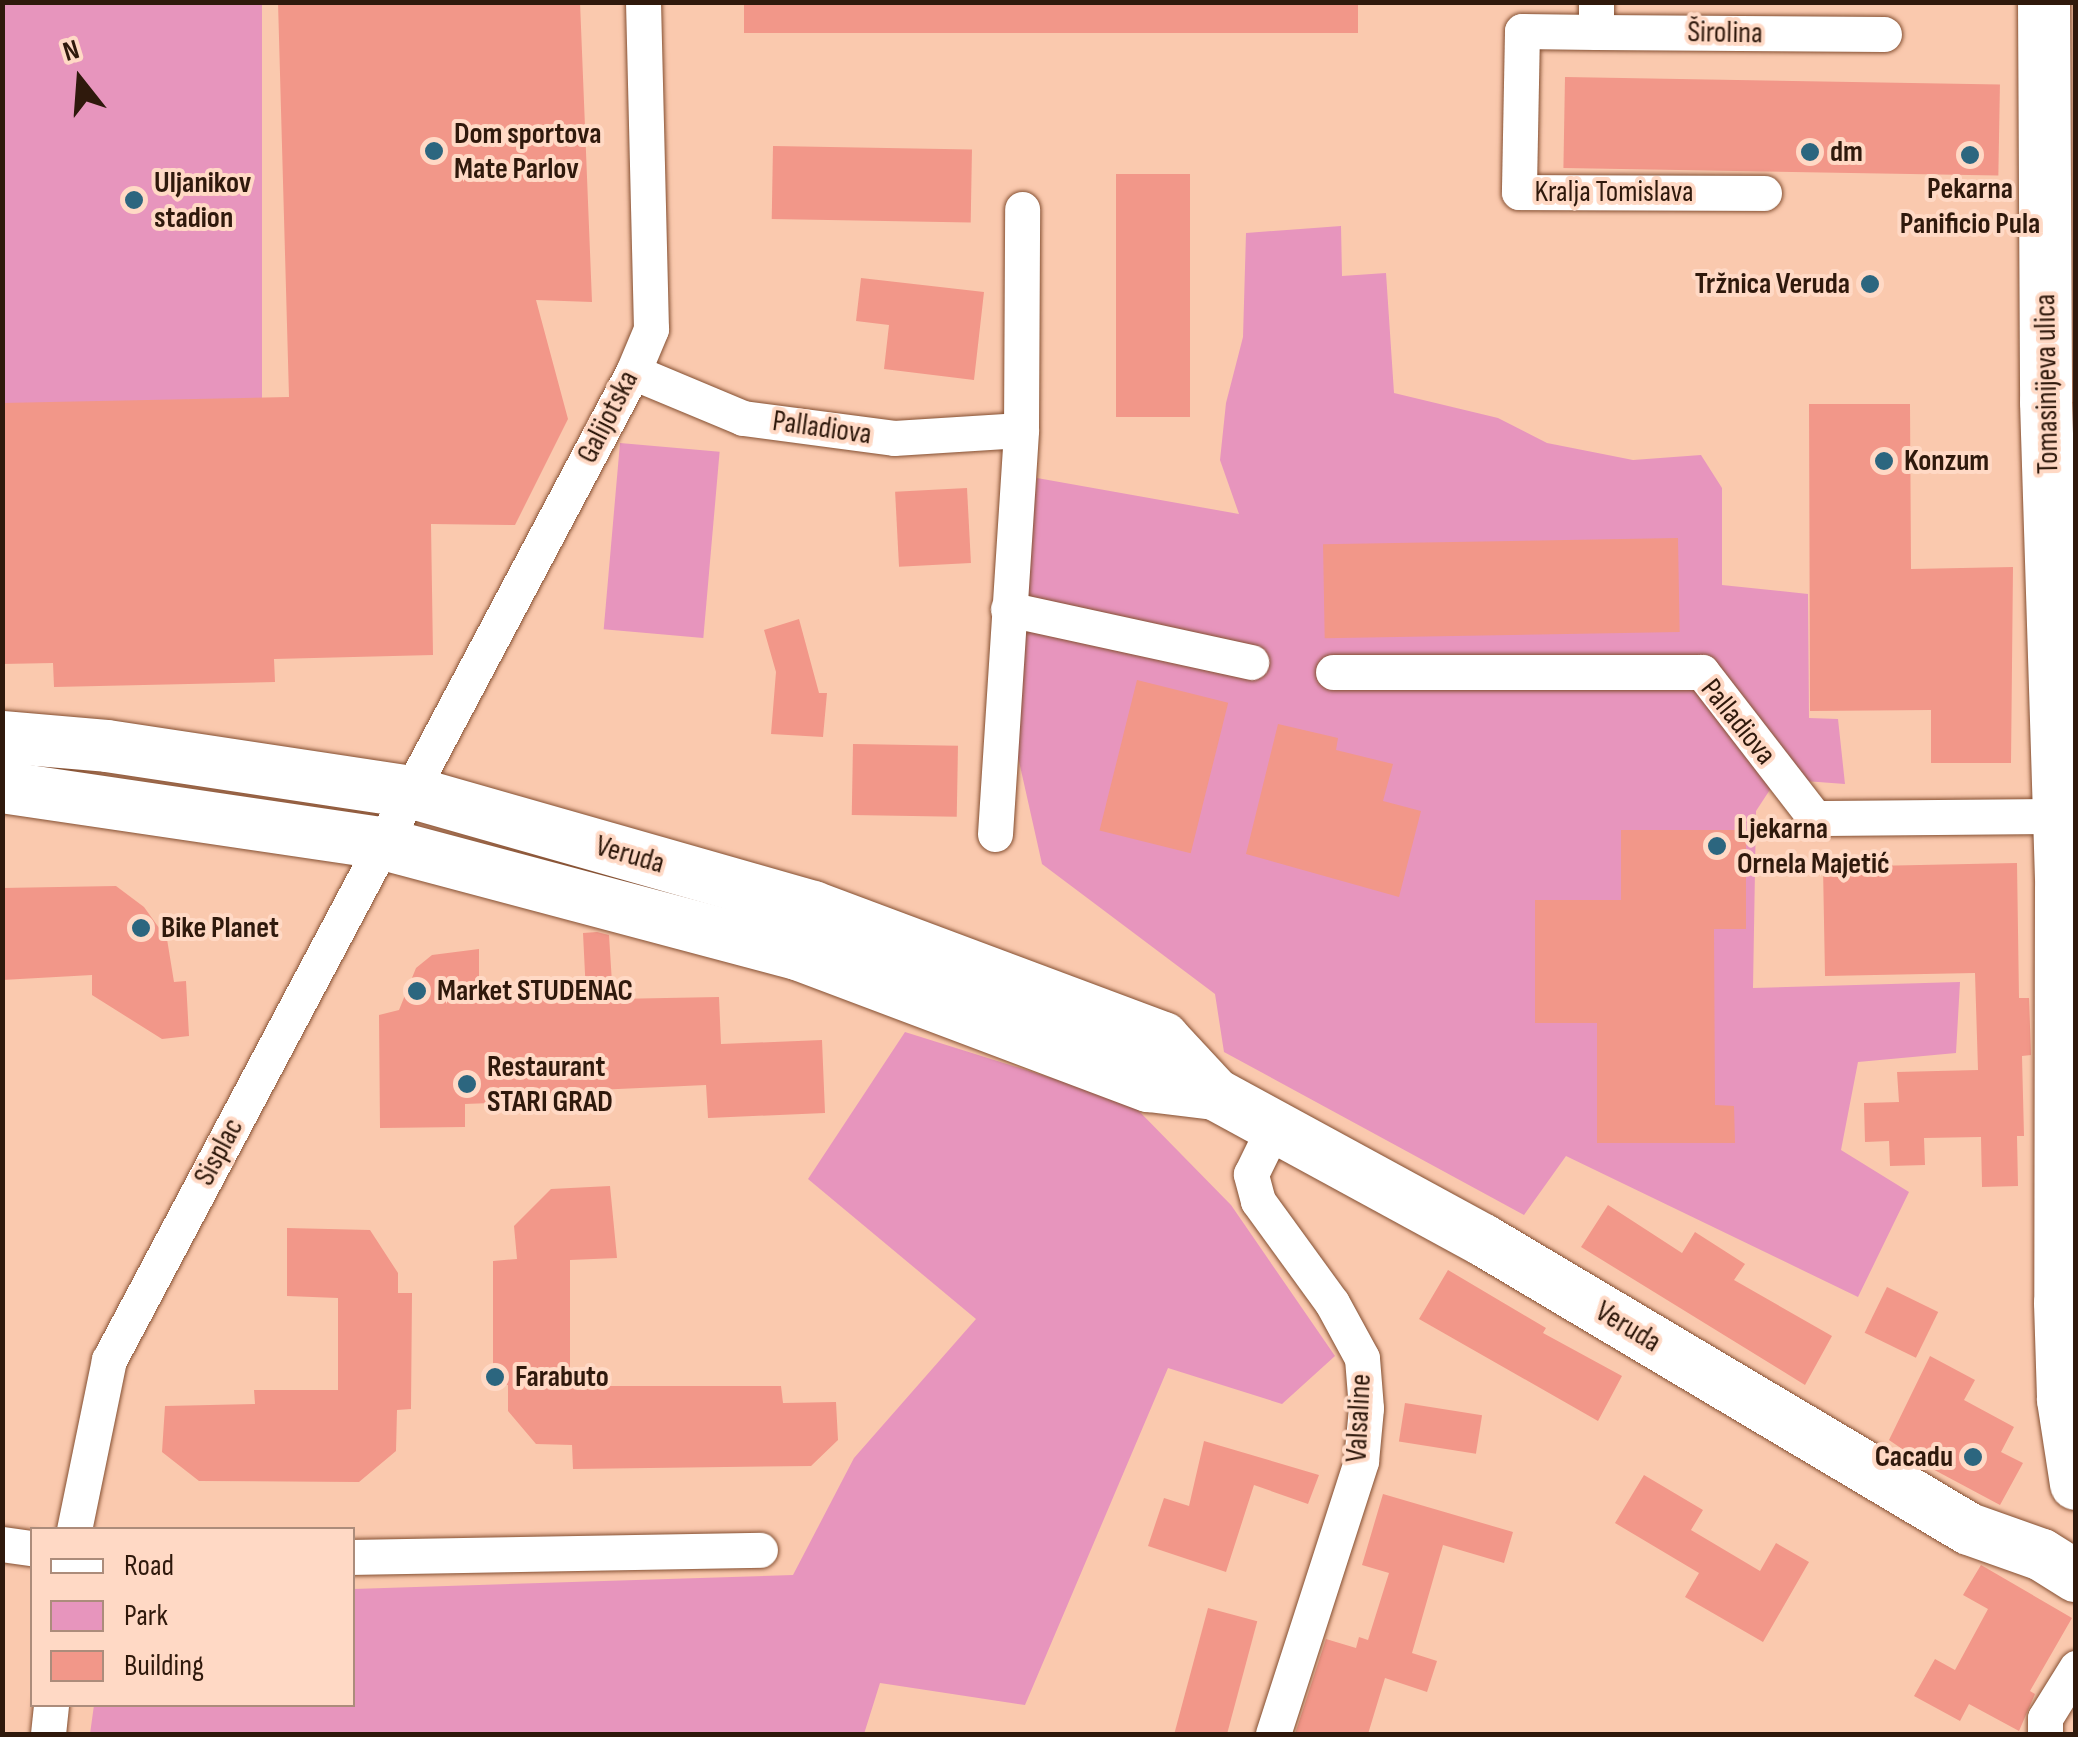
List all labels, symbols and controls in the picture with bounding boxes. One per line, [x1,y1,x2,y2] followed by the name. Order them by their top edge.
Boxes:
[1687,14,1763,52] street label: Širolina
[30,30,130,130] north arrow
[59,33,83,69] text: N
[454,116,602,186] place label: Dom sportova Mate Parlov
[1830,134,1863,170] place label: dm
[423,140,445,162] marker: Dom sportova Mate Parlov
[1799,141,1821,163] marker: dm
[1959,144,1981,166] marker: Pekarna Panificio Pula
[154,165,251,236] place label: Uljanikov stadion
[1900,171,2040,242] place label: Pekarna Panificio Pula
[1535,174,1693,210] street label: Kralja Tomislava
[123,189,145,211] marker: Uljanikov stadion
[1695,266,1850,302] place label: Tržnica Veruda
[1859,273,1881,295] marker: Tržnica Veruda
[2027,293,2067,475] street label: Tomasinijeva ulica
[570,365,646,469] street label: Galijotska
[770,403,874,453] street label: Palladiova
[1904,443,1989,479] place label: Konzum
[1873,450,1895,472] marker: Konzum
[1693,672,1783,772] street label: Palladiova
[1737,811,1890,882] place label: Ljekarna Ornela Majetić
[591,828,669,882] street label: Veruda
[1706,835,1728,857] marker: Ljekarna Ornela Majetić
[161,910,279,946] place label: Bike Planet
[130,917,152,939] marker: Bike Planet
[437,973,633,1009] place label: Market STUDENAC
[406,980,428,1002] marker: Market STUDENAC
[487,1049,613,1120] place label: Restaurant STARI GRAD
[456,1073,478,1095] marker: Restaurant STARI GRAD
[187,1112,251,1192] street label: Sisplac
[1589,1294,1667,1360] street label: Veruda
[515,1359,609,1395] place label: Farabuto
[484,1366,506,1388] marker: Farabuto
[1339,1373,1379,1463] street label: Valsaline
[1875,1439,1953,1475] place label: Cacadu
[1962,1446,1984,1468] marker: Cacadu
[30,1527,355,1707] legend
[124,1548,174,1584] text: Road
[124,1598,168,1634] text: Park
[124,1648,204,1684] text: Building

